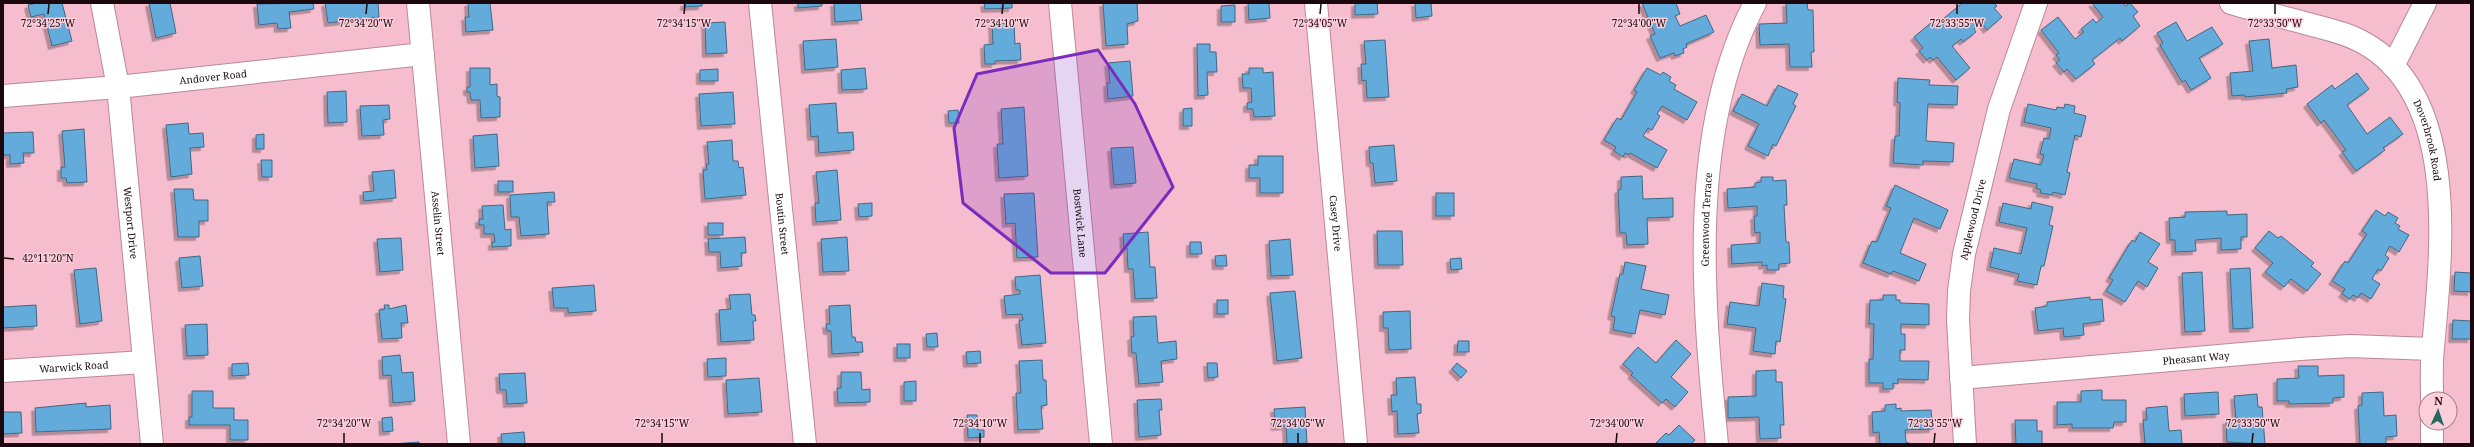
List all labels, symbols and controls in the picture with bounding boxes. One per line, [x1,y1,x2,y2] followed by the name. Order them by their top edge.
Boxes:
[21,16,76,30] text: 72°34'25"W
[339,16,394,30] text: 72°34'20"W
[657,16,712,30] text: 72°34'15"W
[975,16,1030,30] text: 72°34'10"W
[1293,16,1348,30] text: 72°34'05"W
[1612,16,1667,30] text: 72°34'00"W
[1930,16,1985,30] text: 72°33'55"W
[2248,16,2303,30] text: 72°33'50"W
[179,66,248,87] street label: Andover Road
[2410,97,2445,182] street label: Doverbrook Road
[1698,172,1715,267] street label: Greenwood Terrace
[1956,178,1989,261] street label: Applewood Drive
[121,186,141,260] street label: Westport Drive
[1070,188,1091,258] street label: Bostwick Lane
[428,190,448,256] street label: Asselin Street
[772,192,793,256] street label: Boutin Street
[1326,194,1345,252] street label: Casey Drive
[22,251,74,265] text: 42°11'20"N
[2162,348,2230,368] street label: Pheasant Way
[39,357,109,376] street label: Warwick Road
[2418,391,2458,431] north arrow
[2434,393,2444,408] text: N
[317,416,372,430] text: 72°34'20"W
[635,416,690,430] text: 72°34'15"W
[953,416,1008,430] text: 72°34'10"W
[1271,416,1326,430] text: 72°34'05"W
[1590,416,1645,430] text: 72°34'00"W
[1908,416,1963,430] text: 72°33'55"W
[2226,416,2281,430] text: 72°33'50"W

